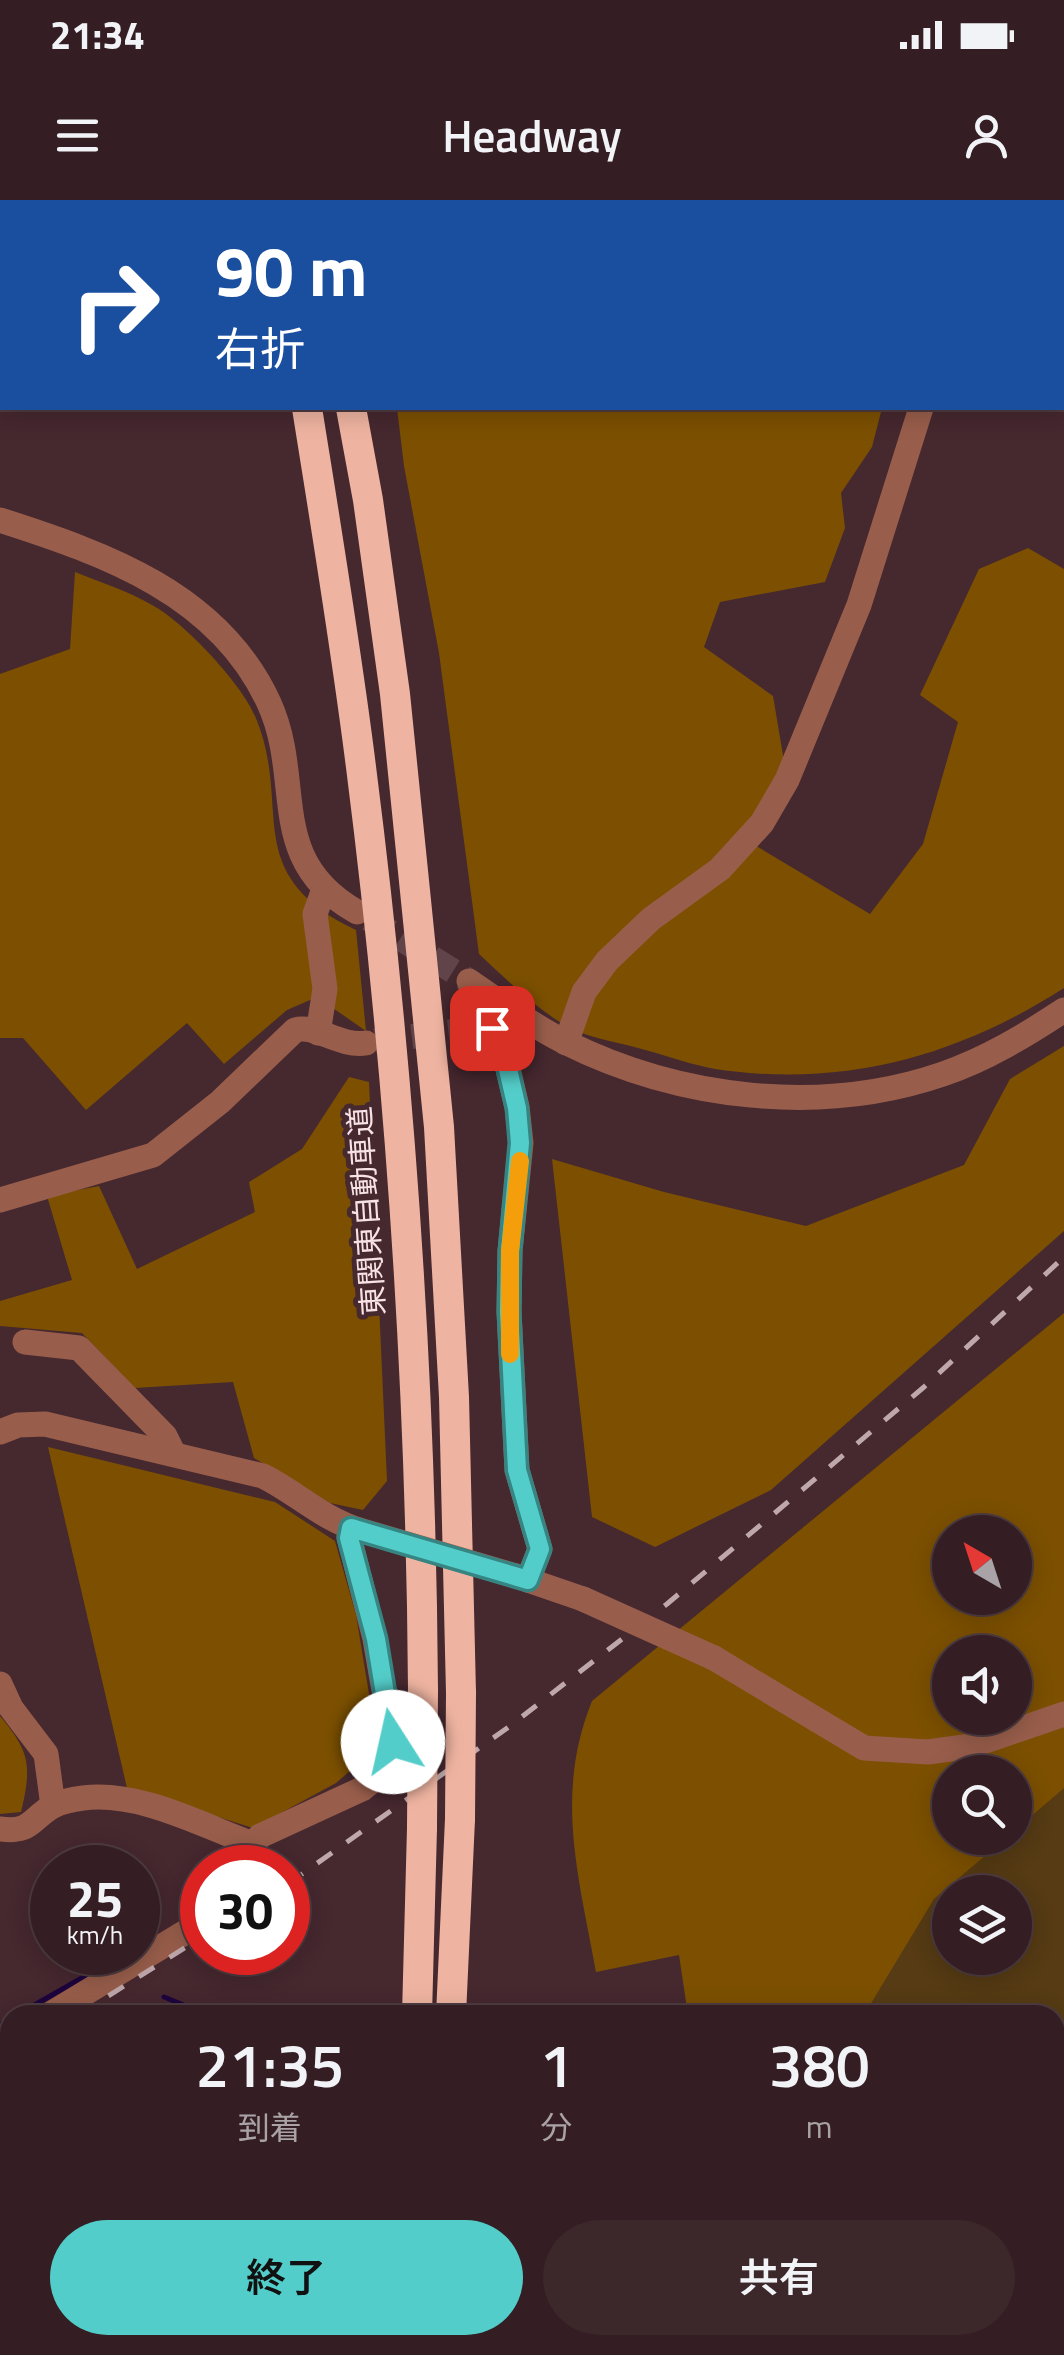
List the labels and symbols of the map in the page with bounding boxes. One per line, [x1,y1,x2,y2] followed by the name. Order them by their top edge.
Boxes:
[450,986,535,1071] pin
[336,1105,396,1317] street label: 東関東自動車道
[932,1515,1032,1615] north arrow
[341,1690,445,1794] position arrow
[180,1845,310,1975] speed limit sign: 30

